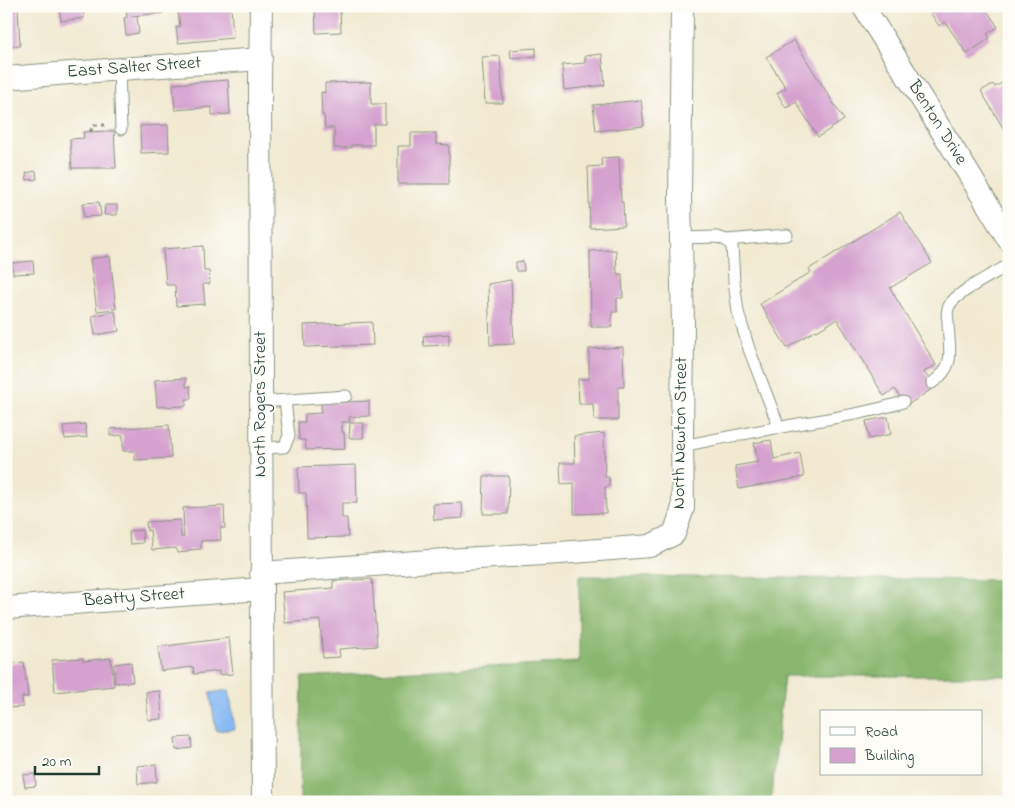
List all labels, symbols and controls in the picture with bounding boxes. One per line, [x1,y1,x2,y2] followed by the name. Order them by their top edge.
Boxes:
[66,50,202,86] street label: East Salter Street
[900,75,974,171] street label: Benton Drive
[248,331,275,477] street label: North Rogers Street
[667,357,695,509] street label: North Newton Street
[81,581,186,615] street label: Beatty Street
[820,710,982,776] legend
[865,721,898,743] text: Road
[35,743,99,775] scale bar
[864,745,914,768] text: Building
[42,751,72,773] text: 20 m

